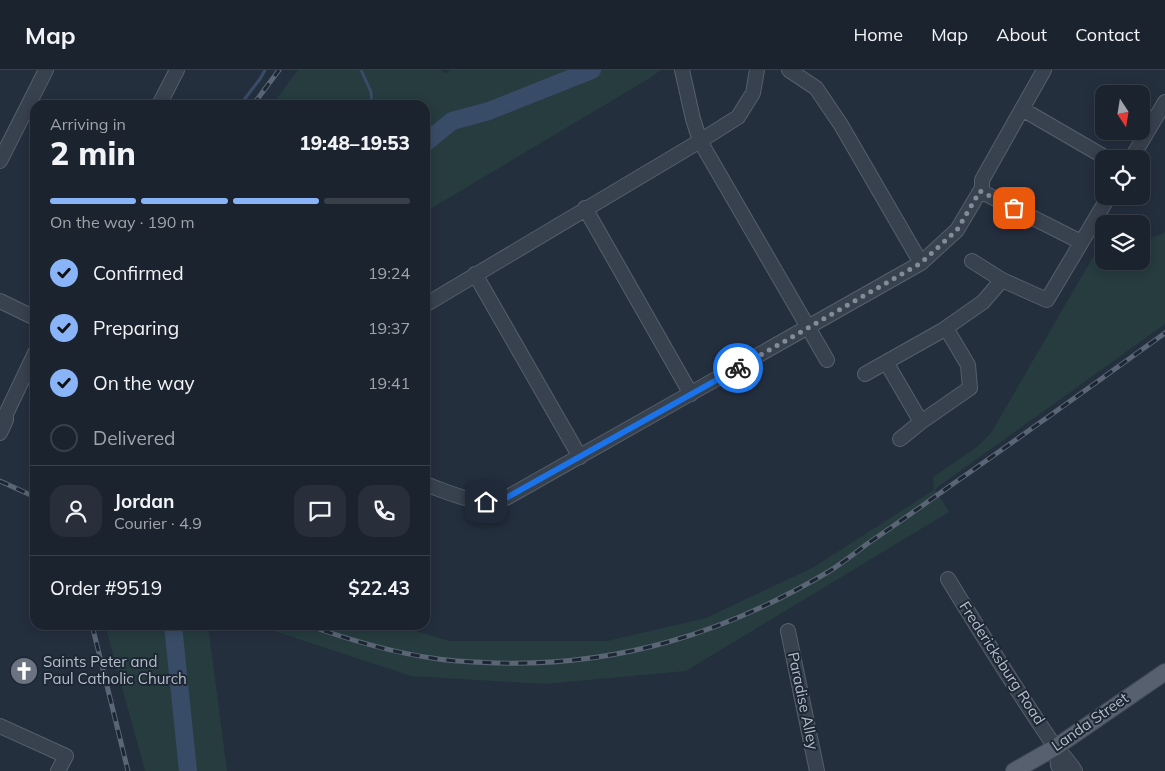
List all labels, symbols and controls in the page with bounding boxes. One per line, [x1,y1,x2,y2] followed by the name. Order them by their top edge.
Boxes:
[25,20,76,50] text: Map
[853,23,903,46] text: Home
[931,23,968,46] text: Map
[996,23,1047,46] text: About
[1075,23,1140,46] text: Contact
[1095,85,1150,140] north arrow
[1095,85,1150,270] map controls
[50,114,126,134] text: Arriving in
[299,131,410,155] text: 19:48–19:53
[50,133,136,173] text: 2 min
[1095,150,1150,205] button: locate
[993,187,1035,229] pin
[1000,194,1028,222] icon: bag
[50,212,195,232] text: On the way · 190 m
[1095,215,1150,270] button: layers
[50,259,78,287] icon: check
[93,261,184,285] text: Confirmed
[368,263,410,283] text: 19:24
[50,314,78,342] icon: check
[93,316,179,340] text: Preparing
[368,318,410,338] text: 19:37
[713,343,763,393] courier
[724,354,752,382] icon: bike
[50,369,78,397] icon: check
[93,371,195,395] text: On the way
[368,373,410,393] text: 19:41
[93,426,175,450] text: Delivered
[465,481,507,523] pin
[50,485,102,537] button: person
[294,485,346,537] button: chat
[358,485,410,537] button: phone
[472,488,500,516] icon: home
[114,489,174,513] text: Jordan
[114,513,202,533] text: Courier · 4.9
[50,576,162,600] text: Order #9519
[348,576,410,600] text: $22.43
[955,598,1049,728] street label: Fredericksburg Road
[784,650,823,751] street label: Paradise Alley
[43,652,187,688] place label: Saints Peter and Paul Catholic Church
[9,656,39,686] church icon: Saints Peter and Paul Catholic Church
[1048,688,1132,755] street label: Landa Street

